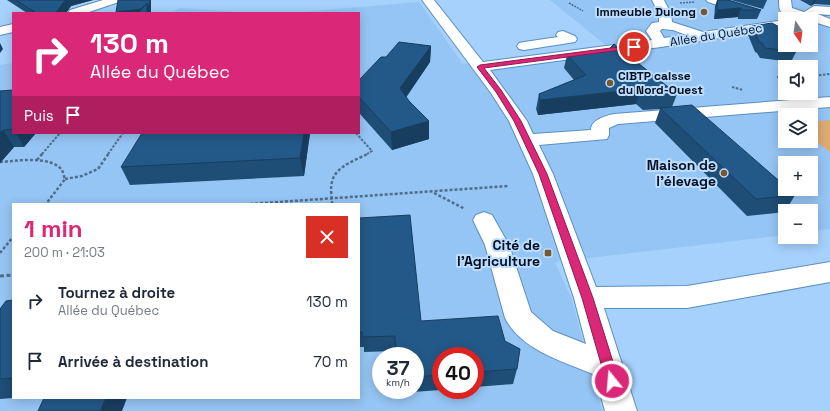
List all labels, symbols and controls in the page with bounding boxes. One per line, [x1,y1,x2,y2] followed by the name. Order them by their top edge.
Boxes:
[596,4,696,20] place label: Immeuble Dulong
[699,7,709,17] marker: Immeuble Dulong
[778,12,818,52] north arrow
[778,12,818,244] map controls
[669,20,763,50] street label: Allée du Québec
[90,25,169,61] text: 130 m
[24,28,76,80] icon: right
[617,30,651,64] pin
[623,36,645,58] icon: arrive
[90,60,230,83] text: Allée du Québec
[778,60,818,100] button: sound
[618,68,703,98] place label: CIBTP caisse du Nord-Ouest
[605,78,615,88] marker: CIBTP caisse du Nord-Ouest
[62,104,84,126] icon: arrive
[24,106,54,125] text: Puis
[778,108,818,148] button: layers
[647,156,716,190] place label: Maison de l'élevage
[778,156,818,196] button: +
[719,168,729,178] marker: Maison de l'élevage
[778,204,818,244] button: −
[24,213,83,244] text: 1 min
[306,216,348,258] button: close
[457,236,540,270] place label: Cité de l'Agriculture
[24,244,105,261] text: 200 m · 21:03
[543,248,553,258] marker: Cité de l'Agriculture
[58,283,175,302] text: Tournez à droite
[24,290,46,312] icon: right
[306,292,348,311] text: 130 m
[58,302,159,319] text: Allée du Québec
[432,347,484,399] speed limit sign: 40
[24,350,46,372] icon: arrive
[58,352,208,371] text: Arrivée à destination
[313,352,348,371] text: 70 m
[386,355,410,381] text: 37
[591,360,633,402] position arrow
[386,376,410,389] text: km/h

